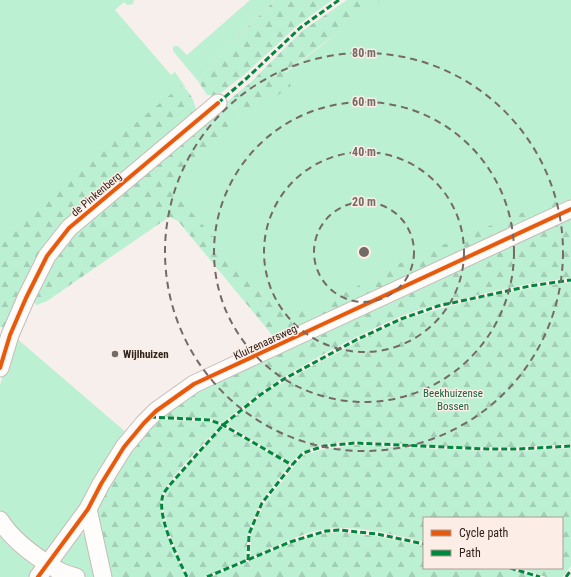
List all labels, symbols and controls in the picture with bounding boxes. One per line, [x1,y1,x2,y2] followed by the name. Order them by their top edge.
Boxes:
[352,46,376,60] text: 80 m
[352,95,376,109] text: 60 m
[352,145,376,159] text: 40 m
[69,170,124,219] street label: de Pinkenberg
[352,195,376,209] text: 20 m
[357,245,371,259] centre of rings
[232,322,299,363] street label: Kluizenaarsweg
[123,348,169,361] place label: Wijlhuizen
[110,349,120,359] marker: Wijlhuizen
[423,387,483,413] park label: Beekhuizense Bossen
[423,517,563,569] legend
[459,526,509,540] text: Cycle path
[459,546,481,560] text: Path

